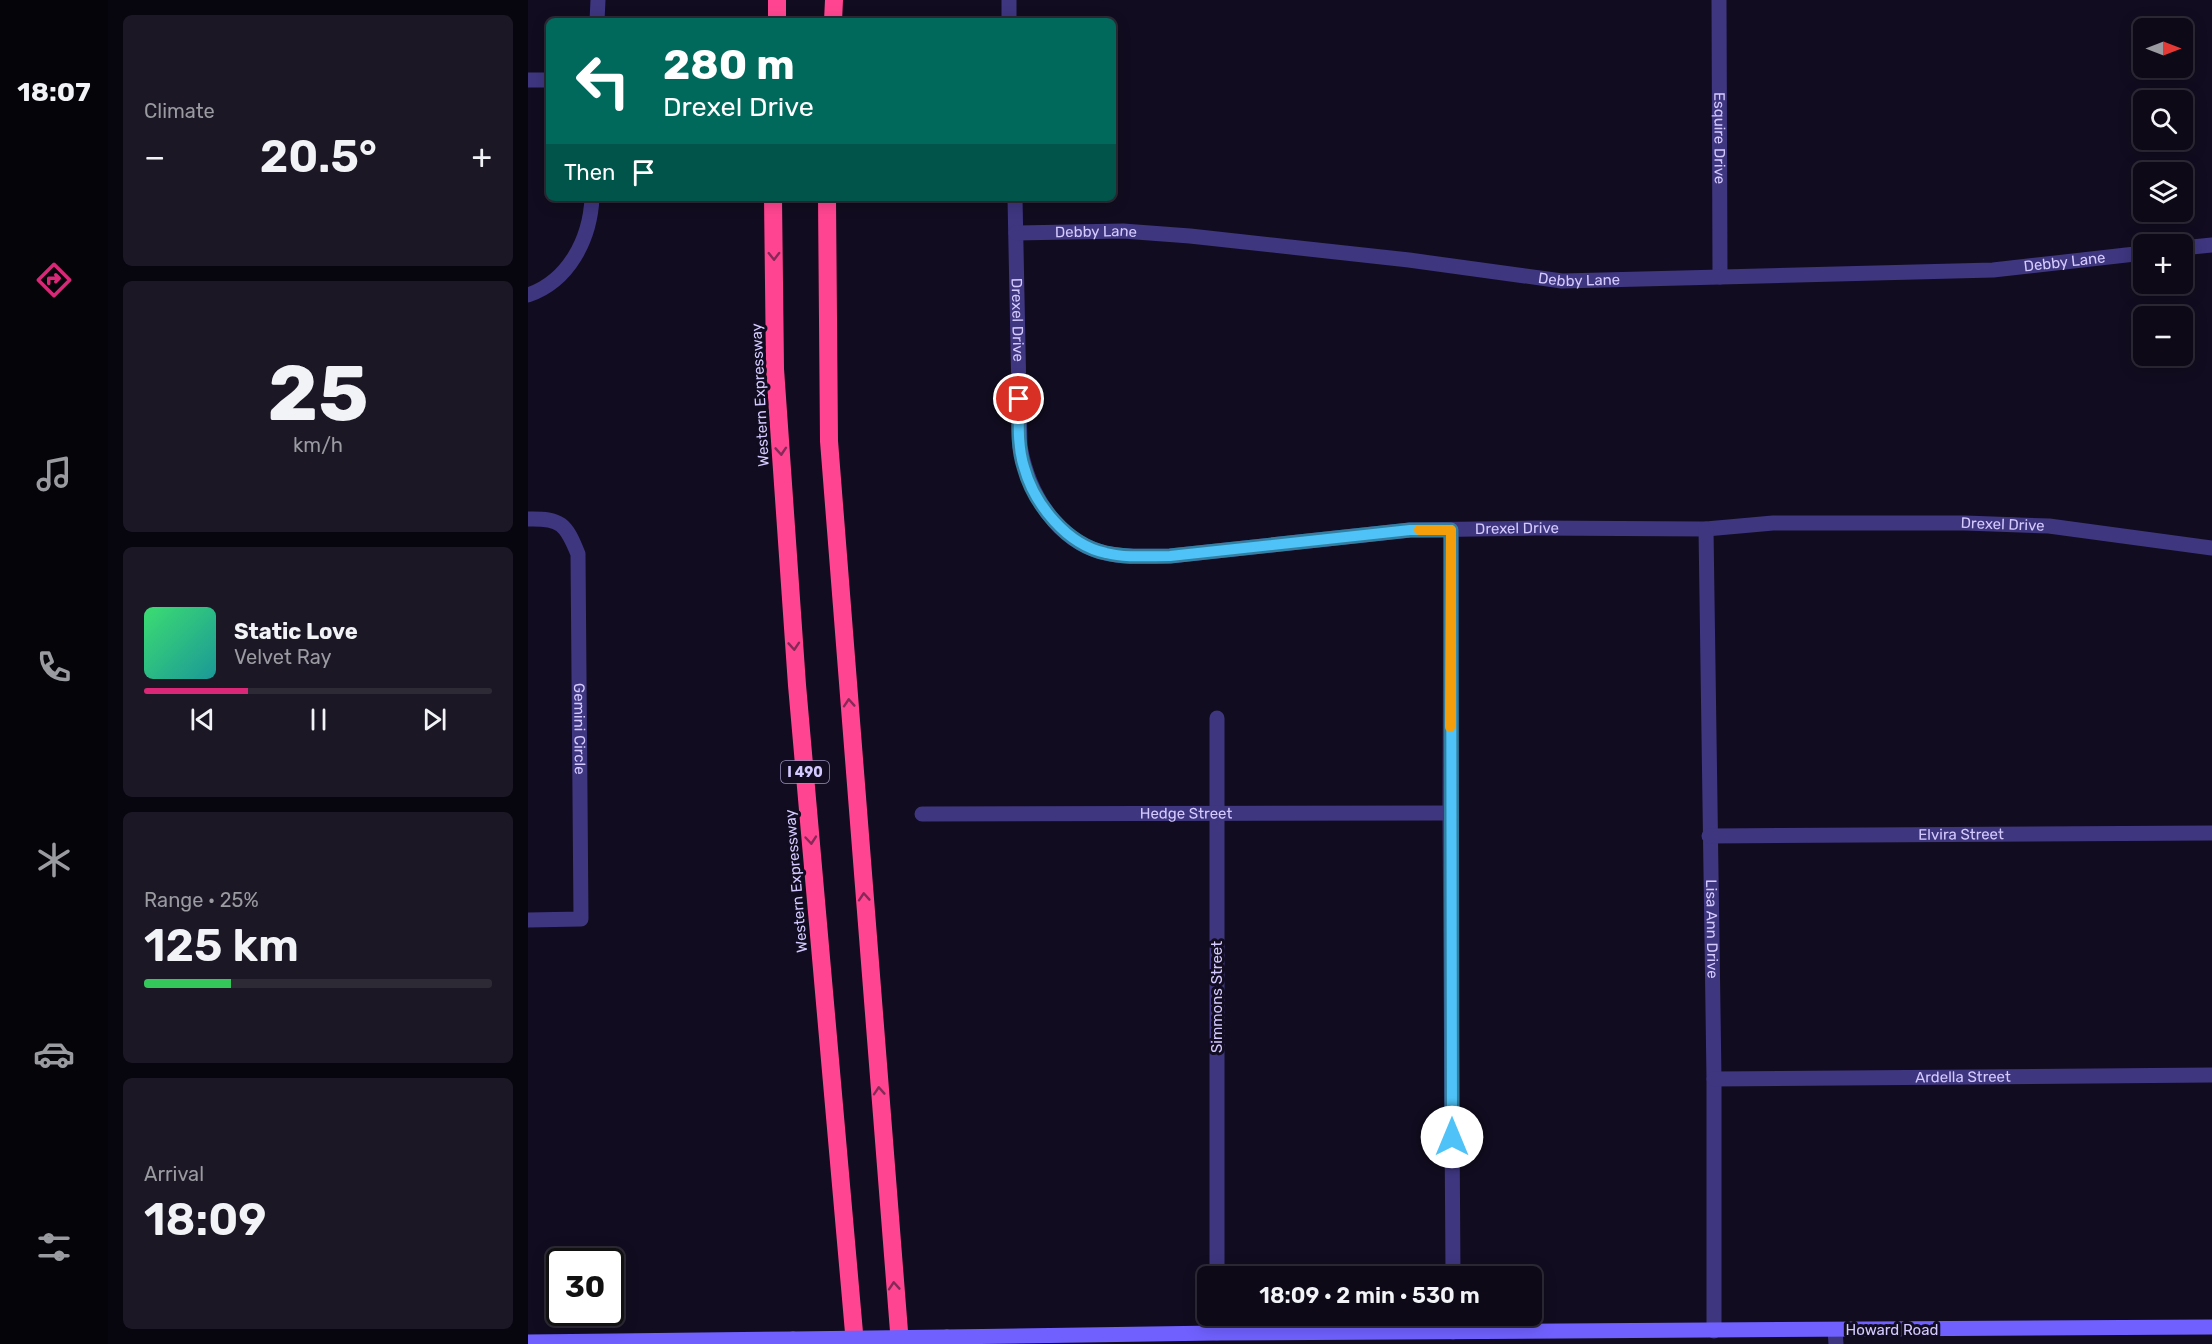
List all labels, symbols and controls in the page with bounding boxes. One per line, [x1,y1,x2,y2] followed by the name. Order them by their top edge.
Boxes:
[2133,18,2193,78] north arrow
[2133,18,2193,366] map controls
[663,40,795,90] text: 280 m
[564,42,642,120] icon: left
[17,76,91,108] text: 18:07
[2133,90,2193,150] button: search
[663,91,814,123] text: Drexel Drive
[1710,92,1729,184] street label: Esquire Drive
[144,99,215,123] text: Climate
[260,130,377,183] text: 20.5°
[144,137,165,176] text: −
[471,137,492,176] text: +
[627,156,660,189] icon: arrive
[564,159,615,186] text: Then
[2133,162,2193,222] button: layers
[1055,222,1138,241] street label: Debby Lane
[2133,234,2193,294] button: +
[2023,248,2106,275] street label: Debby Lane
[768,252,780,261] one-way arrow
[33,259,75,301] icon: directions
[1537,269,1620,290] street label: Debby Lane
[1008,278,1027,362] street label: Drexel Drive
[2133,306,2193,366] button: −
[747,323,773,467] street label: Western Expressway
[267,347,369,440] text: 25
[993,373,1044,424] pin
[1002,382,1035,415] icon: arrive
[293,433,343,457] text: km/h
[774,447,787,456] one-way arrow
[33,453,75,495] icon: music
[1960,514,2045,535] street label: Drexel Drive
[1475,519,1559,538] street label: Drexel Drive
[234,618,358,645] text: Static Love
[788,641,801,650] one-way arrow
[234,645,332,669] text: Velvet Ray
[33,646,75,688] icon: phone
[570,683,589,775] street label: Gemini Circle
[843,698,856,707] one-way arrow
[186,703,219,736] icon: previous
[302,703,335,736] icon: pause
[418,703,451,736] icon: next
[781,761,829,783] road number: I 490
[1140,804,1232,823] street label: Hedge Street
[781,809,811,953] street label: Western Expressway
[1918,825,2004,844] street label: Elvira Street
[804,836,817,845] one-way arrow
[33,839,75,881] icon: climate
[1702,879,1722,979] street label: Lisa Ann Drive
[144,888,259,912] text: Range · 25%
[858,892,871,901] one-way arrow
[144,919,299,972] text: 125 km
[1208,941,1226,1053] street label: Simmons Street
[33,1033,75,1075] icon: car
[1915,1068,2011,1086] street label: Ardella Street
[873,1087,886,1096] one-way arrow
[1420,1105,1484,1169] position arrow
[144,1162,204,1186] text: Arrival
[144,1193,267,1246] text: 18:09
[33,1226,75,1268] icon: filters
[546,1248,624,1326] speed limit sign: 30
[888,1281,901,1290] one-way arrow
[1259,1282,1480,1309] text: 18:09 · 2 min · 530 m
[1846,1321,1938,1339] street label: Howard Road

